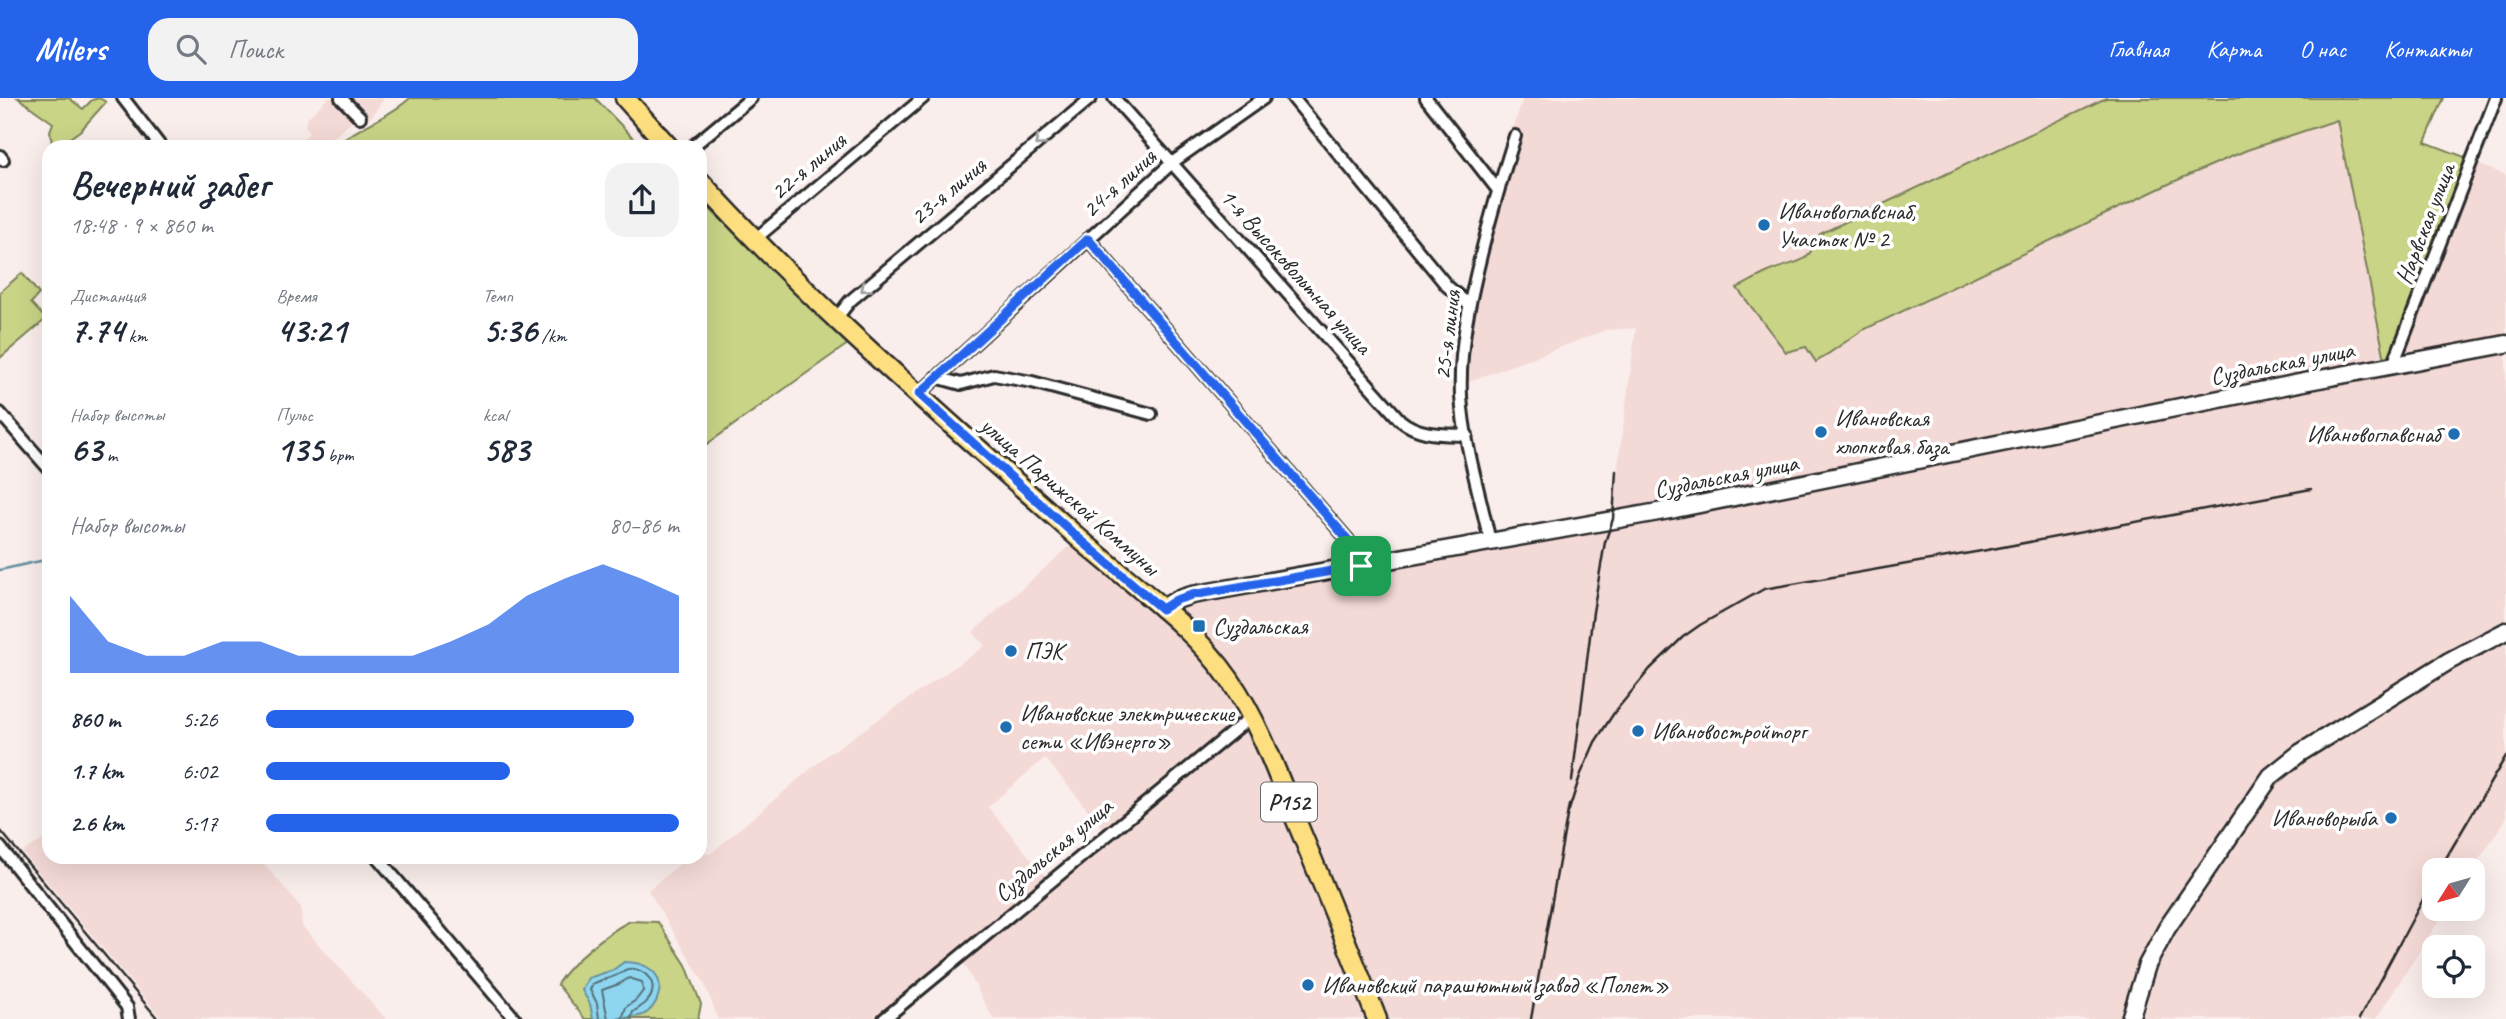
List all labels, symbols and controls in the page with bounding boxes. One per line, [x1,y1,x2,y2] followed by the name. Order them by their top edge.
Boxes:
[148,18,638,81] search box
[35,28,106,70] text: Milers
[172,30,210,68] icon: search
[228,33,283,66] text: Поиск
[2108,34,2169,64] text: Главная
[2207,34,2261,64] text: Карта
[2299,34,2346,64] text: О нас
[2384,34,2471,64] text: Контакты
[764,125,853,206] street label: 22-я линия
[1034,134,1047,146] one-way arrow
[1076,141,1163,224] street label: 24-я линия
[904,150,993,231] street label: 23-я линия
[2388,157,2462,289] street label: Нарвская улица
[70,161,269,208] text: Вечерний забег
[605,163,679,237] button: share
[1214,182,1379,361] street label: 1-я Высоковольтная улица
[1778,196,1916,254] place label: Ивановоглавснаб, Участок № 2
[70,211,213,240] text: 18:48 · 9 × 860 m
[1756,217,1772,233] marker: Ивановоглавснаб, Участок № 2
[860,280,873,293] one-way arrow
[70,284,146,308] text: Дистанция
[276,284,316,308] text: Время
[483,284,513,308] text: Темп
[1427,287,1468,381] street label: 25-я линия
[70,308,124,353] text: 7.74
[276,308,346,353] text: 43:21
[483,308,537,353] text: 5:36
[124,324,147,348] text: km
[537,324,566,348] text: /km
[2208,334,2358,393] street label: Суздальская улица
[70,403,164,427] text: Набор высоты
[276,403,313,427] text: Пульс
[483,403,508,427] text: kcal
[1835,403,1951,462] place label: Ивановская хлопковая база
[973,409,1167,583] street label: улица Парижской Коммуны
[2307,419,2445,449] place label: Ивановоглавснаб
[1813,424,1829,440] marker: Ивановская хлопковая база
[2446,426,2462,442] marker: Ивановоглавснаб
[70,427,102,472] text: 63
[276,427,323,472] text: 135
[483,427,529,472] text: 583
[102,443,118,467] text: m
[323,443,354,467] text: bpm
[1652,447,1802,506] street label: Суздальская улица
[70,511,184,540] text: Набор высоты
[609,511,679,540] text: 80–86 m
[1331,536,1391,596] pin
[1342,547,1380,585] icon: arrive
[1213,611,1309,642] place label: Суздальская
[1191,618,1207,634] marker: Суздальская
[1025,636,1068,666] place label: ПЭК
[1003,643,1019,659] marker: ПЭК
[1020,698,1236,756] place label: Ивановские электрические сети «Ивэнерго»
[70,705,120,734] text: 860 m
[182,705,218,734] text: 5:26
[1652,716,1810,746] place label: Ивановостройторг
[998,719,1014,735] marker: Ивановские электрические сети «Ивэнерго»
[1630,723,1646,739] marker: Ивановостройторг
[70,757,123,786] text: 1.7 km
[182,757,218,786] text: 6:02
[1261,782,1317,822] road number: Р152
[988,791,1120,909] street label: Суздальская улица
[2272,803,2379,833] place label: Ивановорыба
[70,809,124,838] text: 2.6 km
[182,809,218,838] text: 5:17
[2383,810,2399,826] marker: Ивановорыба
[2422,858,2485,920] north arrow
[2422,858,2485,998] map controls
[2422,935,2485,998] button: locate
[1322,970,1669,1001] place label: Ивановский парашютный завод «Полет»
[1300,977,1316,993] marker: Ивановский парашютный завод «Полет»

